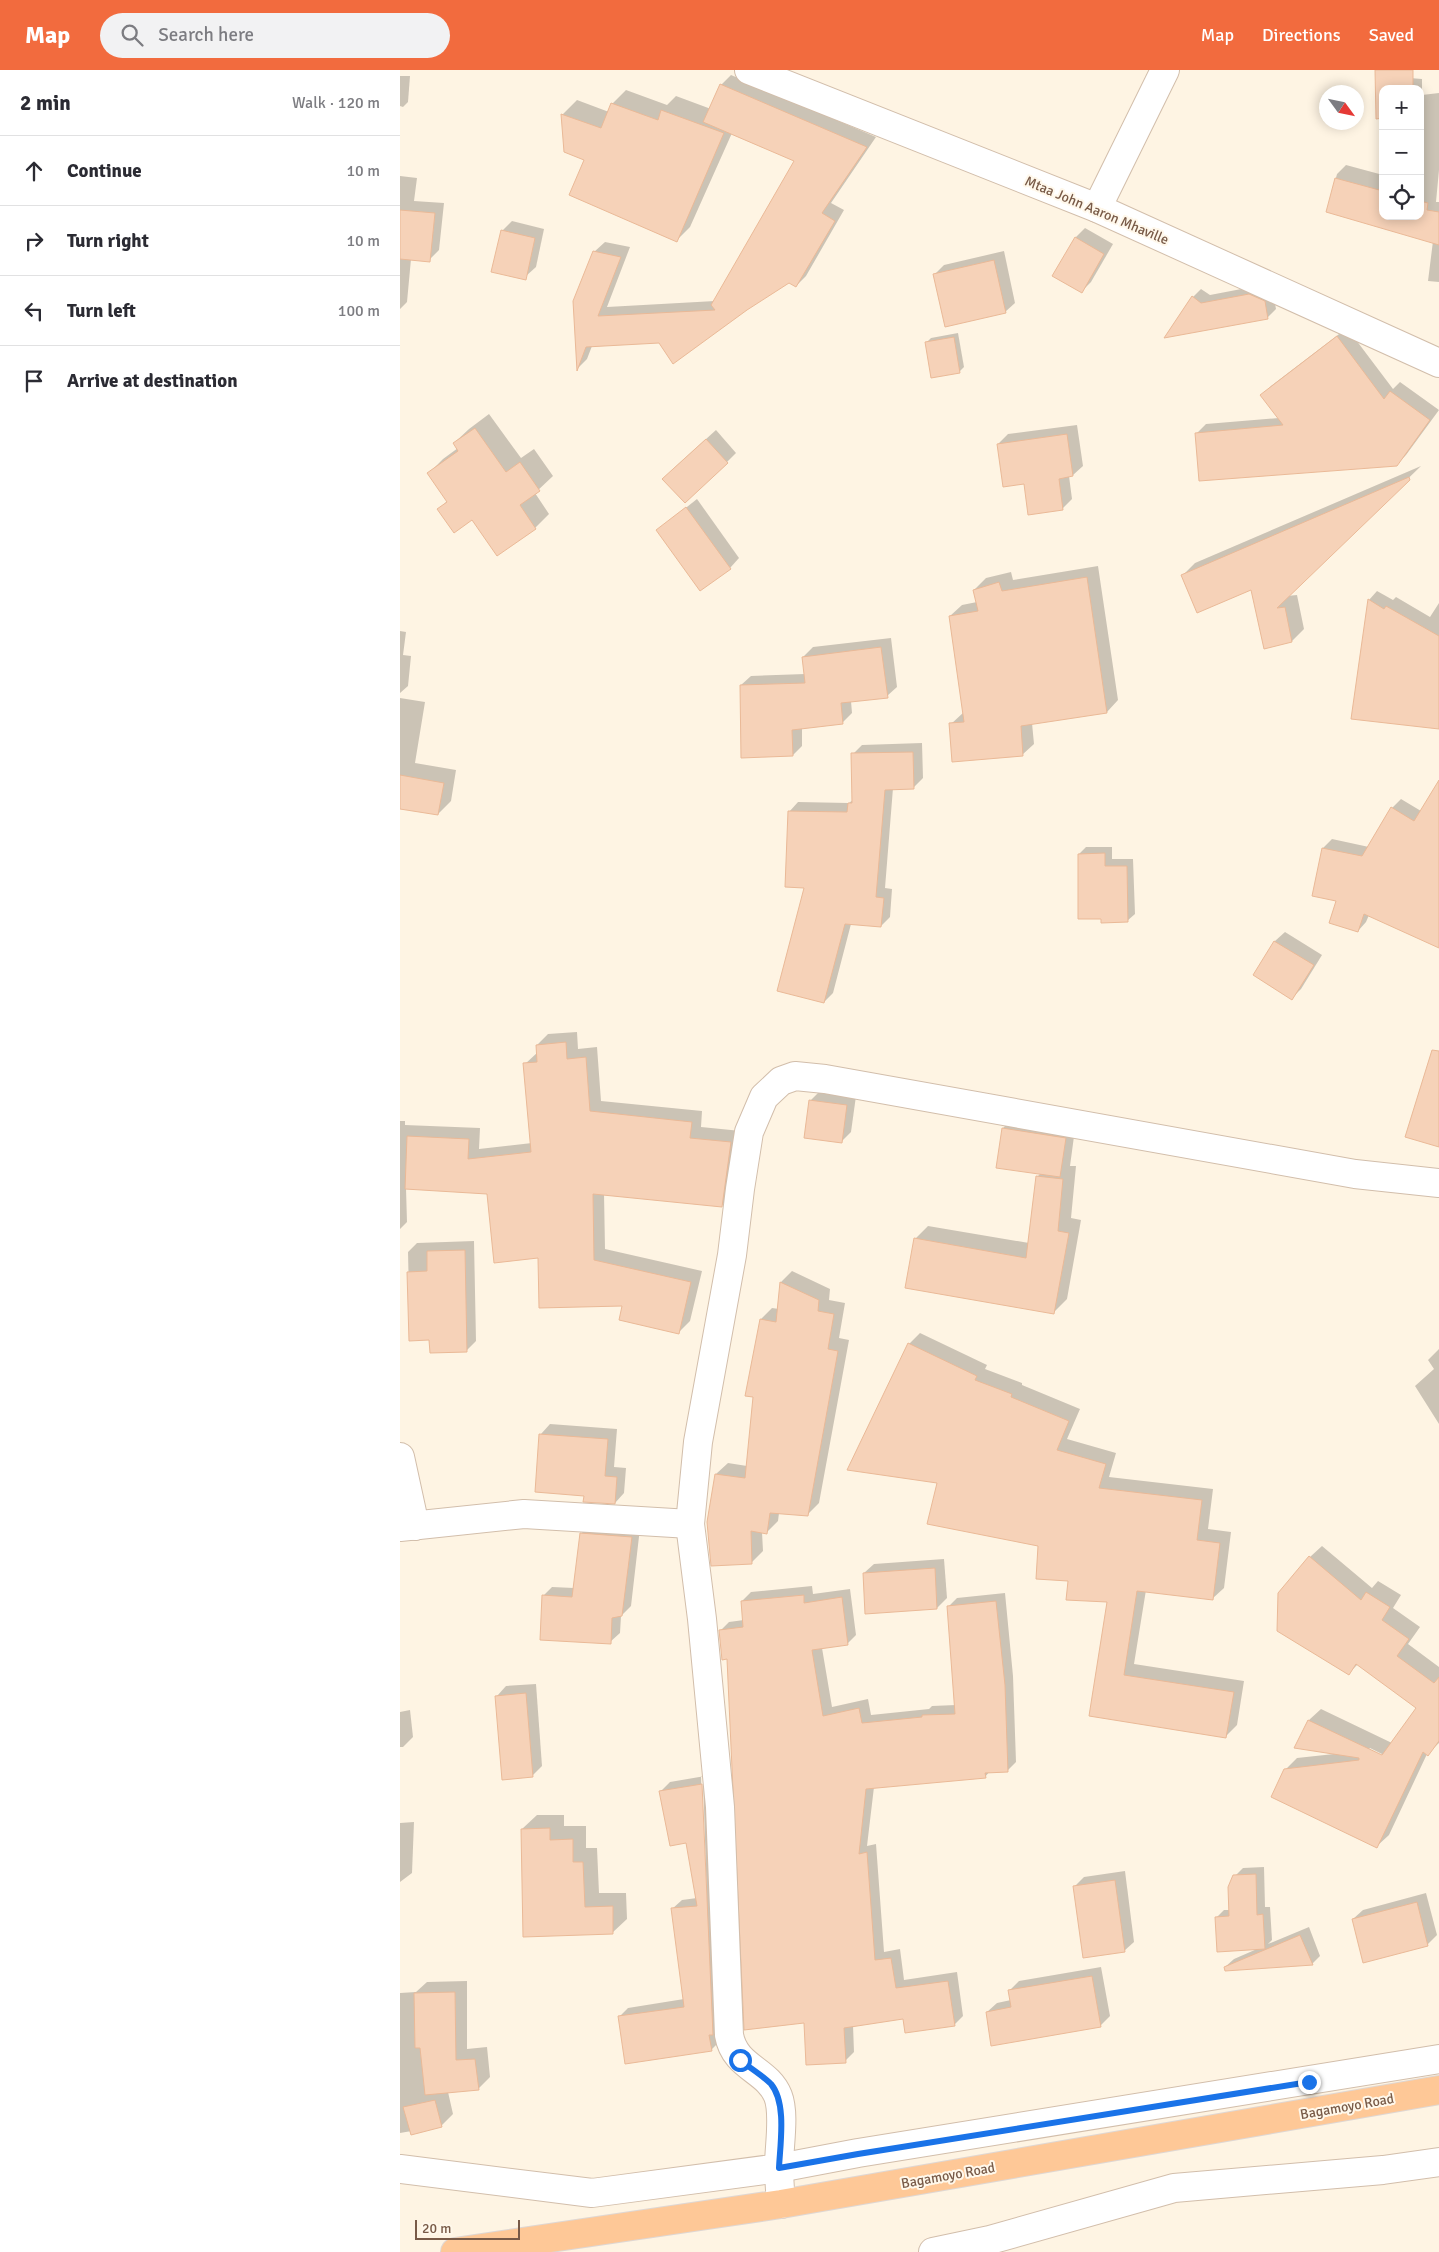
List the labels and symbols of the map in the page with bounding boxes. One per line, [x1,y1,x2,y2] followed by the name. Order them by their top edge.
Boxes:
[1319,85,1364,130] north arrow
[1022,172,1171,248] street label: Mtaa John Aaron Mhaville
[729,2049,752,2072] route start
[1298,2071,1321,2094] route end
[1299,2090,1395,2123] street label: Bagamoyo Road
[900,2159,996,2192] street label: Bagamoyo Road
[415,2217,520,2240] scale bar

